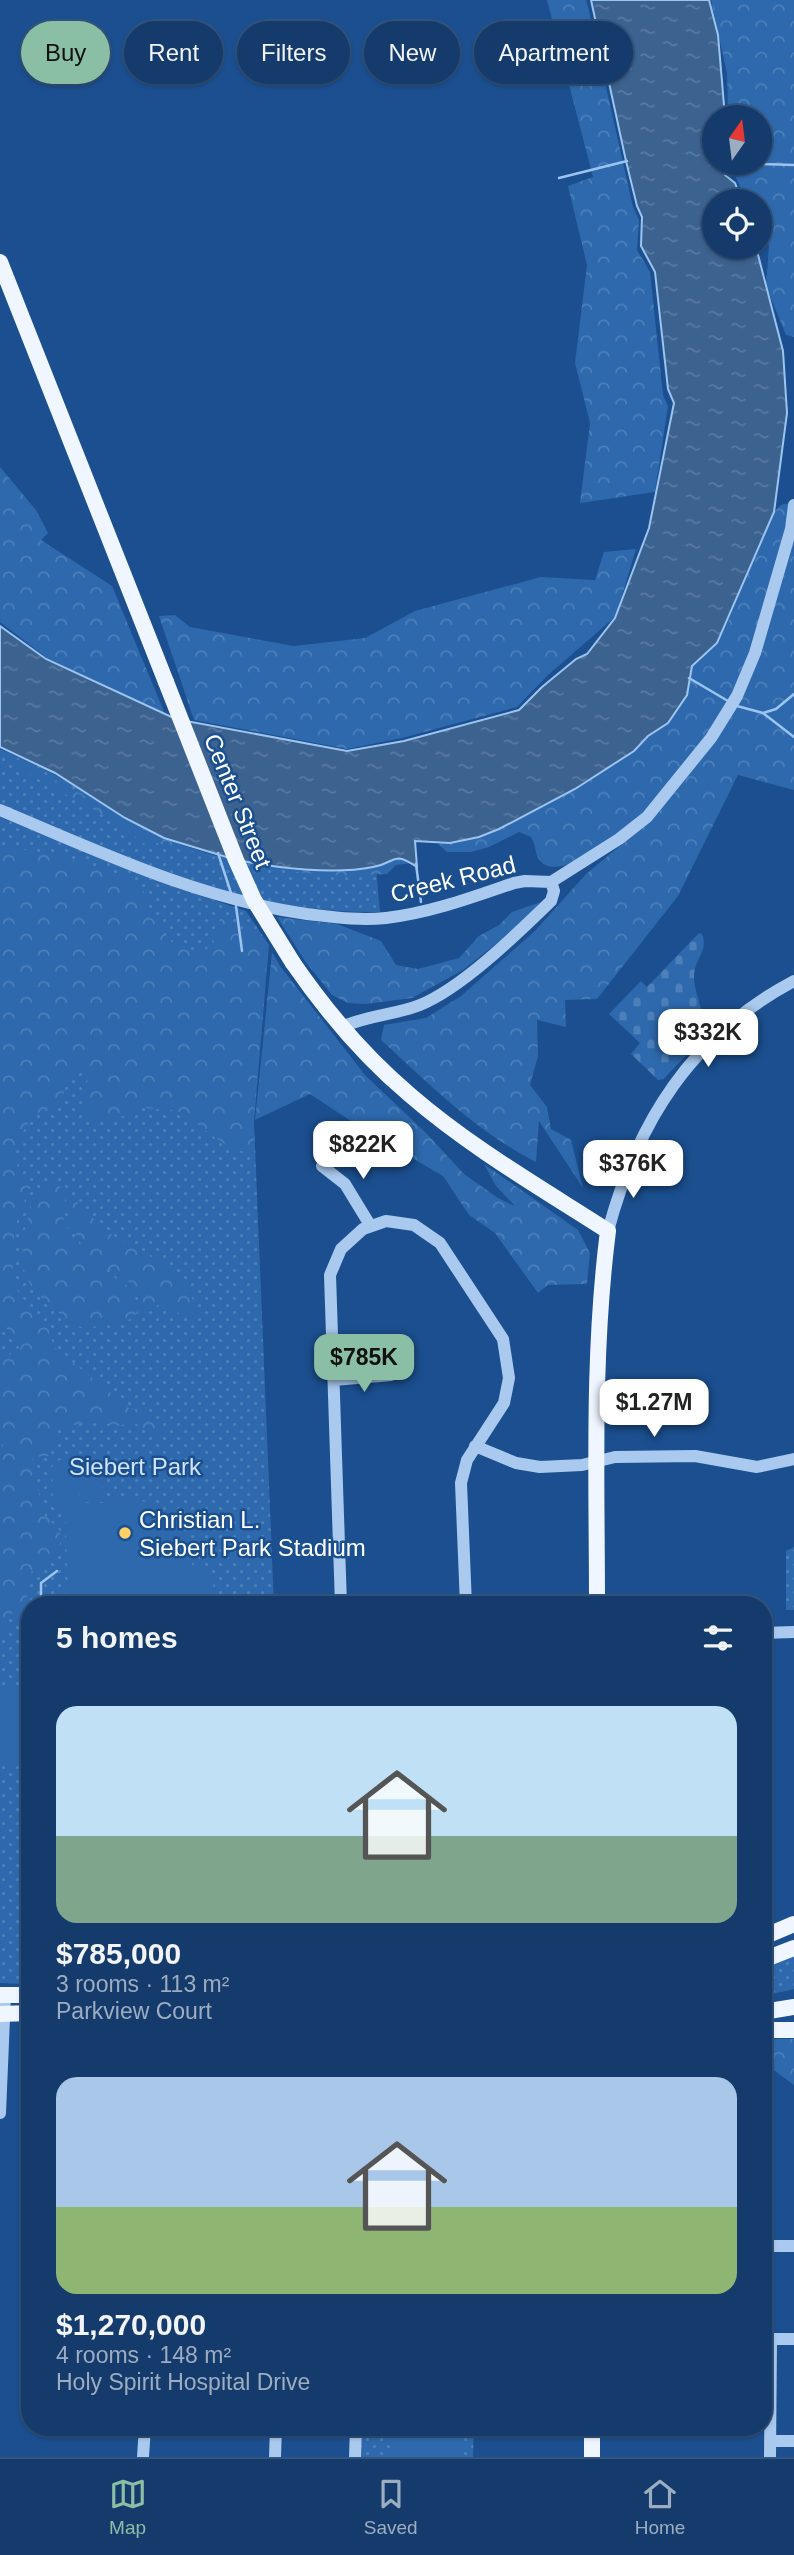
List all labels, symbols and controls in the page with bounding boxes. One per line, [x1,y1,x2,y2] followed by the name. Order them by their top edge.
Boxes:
[21,21,110,84] chip: Buy
[124,21,223,84] chip: Rent
[237,21,350,84] chip: Filters
[364,21,460,84] chip: New
[474,21,633,84] chip: Apartment
[702,105,772,175] north arrow
[702,105,772,259] map controls
[702,189,772,259] button: locate
[199,730,277,873] street label: Center Street
[388,850,518,908] street label: Creek Road
[659,1010,757,1069] pin: $332K
[674,1019,742,1045] text: $332K
[314,1122,412,1181] pin: $822K
[329,1131,397,1157] text: $822K
[584,1140,682,1200] pin: $376K
[599,1150,667,1176] text: $376K
[315,1334,413,1394] pin: $785K
[330,1344,398,1370] text: $785K
[597,1380,711,1439] pin: $1.27M
[616,1389,692,1415] text: $1.27M
[69,1453,202,1480] park label: Siebert Park
[139,1506,366,1561] place label: Christian L. Siebert Park Stadium
[117,1525,133,1541] marker: Christian L. Siebert Park Stadium
[699,1619,737,1657] icon: filters
[56,1621,178,1654] text: 5 homes
[334,1752,460,1878] icon: home
[56,1937,181,1970] text: $785,000
[56,1971,229,1997] text: 3 rooms · 113 m²
[56,1998,212,2024] text: Parkview Court
[334,2123,460,2249] icon: home
[56,2308,206,2341] text: $1,270,000
[56,2342,231,2368] text: 4 rooms · 148 m²
[56,2369,310,2395] text: Holy Spirit Hospital Drive
[109,2475,147,2539] tab: Map
[364,2475,418,2539] tab: Saved
[635,2475,685,2539] tab: Home

